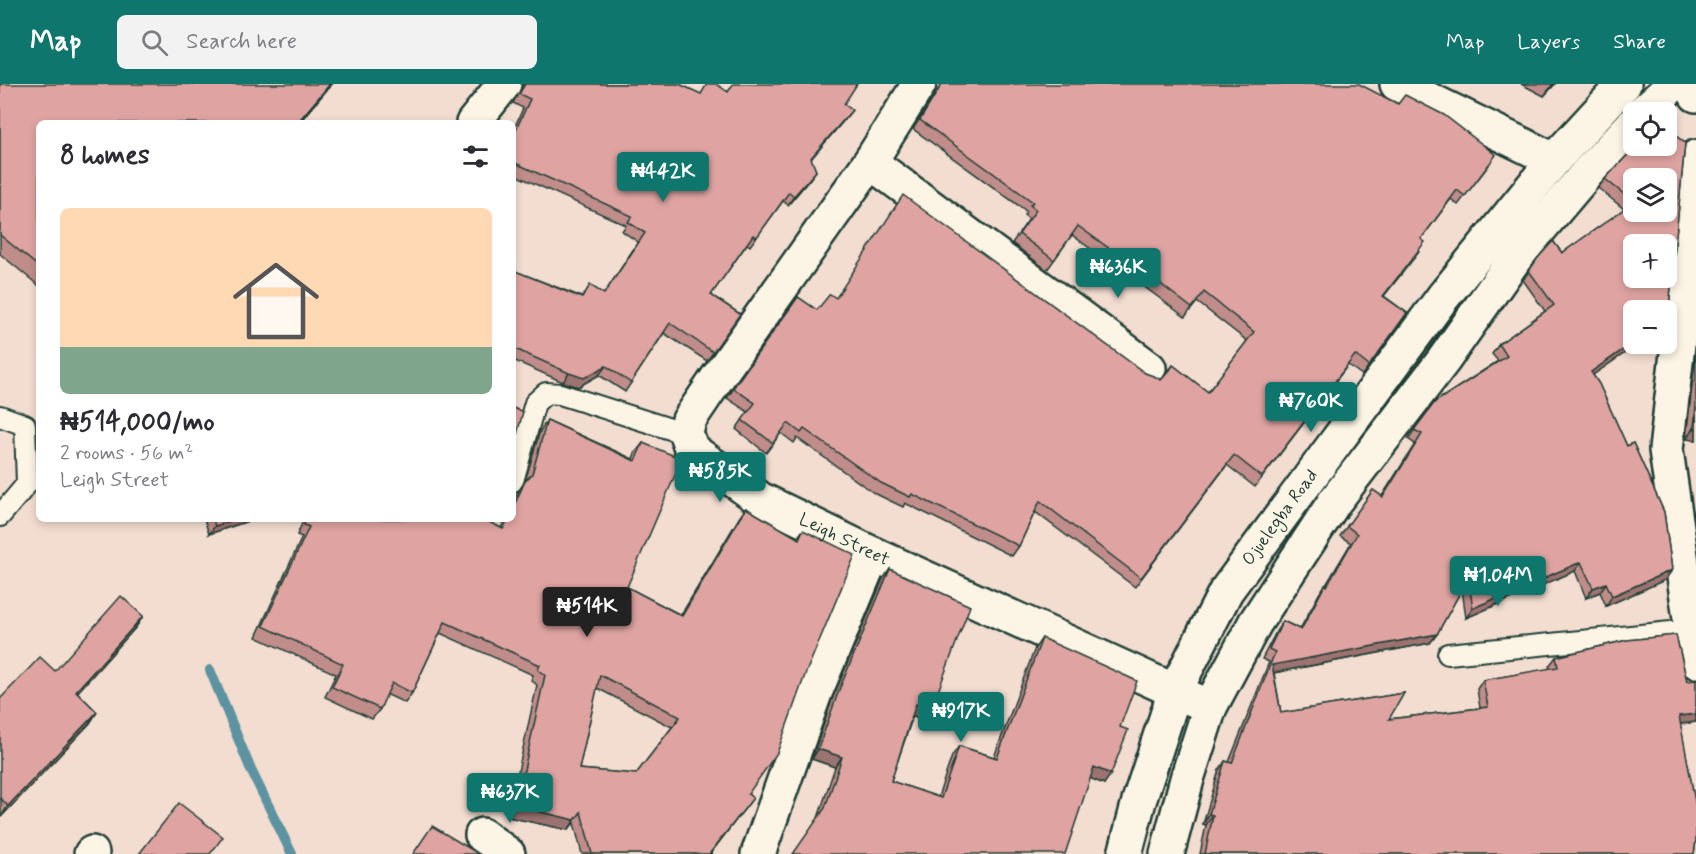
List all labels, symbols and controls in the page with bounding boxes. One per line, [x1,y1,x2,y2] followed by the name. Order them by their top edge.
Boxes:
[117,15,537,69] search box
[30,24,81,61] text: Map
[138,26,171,59] icon: search
[186,28,297,56] text: Search here
[1446,28,1484,56] text: Map
[1517,28,1580,56] text: Layers
[1613,28,1666,56] text: Share
[1623,102,1677,354] map controls
[1623,102,1677,156] button: locate
[60,139,150,173] text: 8 homes
[459,140,492,173] icon: filters
[621,152,705,203] pin: ₦442K
[631,158,695,185] text: ₦442K
[1623,168,1677,222] button: layers
[1623,234,1677,288] button: +
[222,247,330,355] icon: home
[1076,248,1160,299] pin: ₦636K
[1090,254,1146,281] text: ₦636K
[1623,300,1677,354] button: −
[1269,382,1353,433] pin: ₦760K
[1279,388,1343,415] text: ₦760K
[60,406,215,440] text: ₦514,000/mo
[60,440,193,467] text: 2 rooms · 56 m²
[678,452,762,503] pin: ₦585K
[689,458,751,485] text: ₦585K
[1237,465,1324,571] street label: Ojuelegba Road
[60,467,169,494] text: Leigh Street
[795,508,893,572] street label: Leigh Street
[1449,556,1547,607] pin: ₦1.04M
[1464,562,1532,589] text: ₦1.04M
[545,587,629,638] pin: ₦514K
[557,593,617,620] text: ₦514K
[919,692,1003,743] pin: ₦917K
[932,698,990,725] text: ₦917K
[468,773,552,824] pin: ₦637K
[481,779,539,806] text: ₦637K

